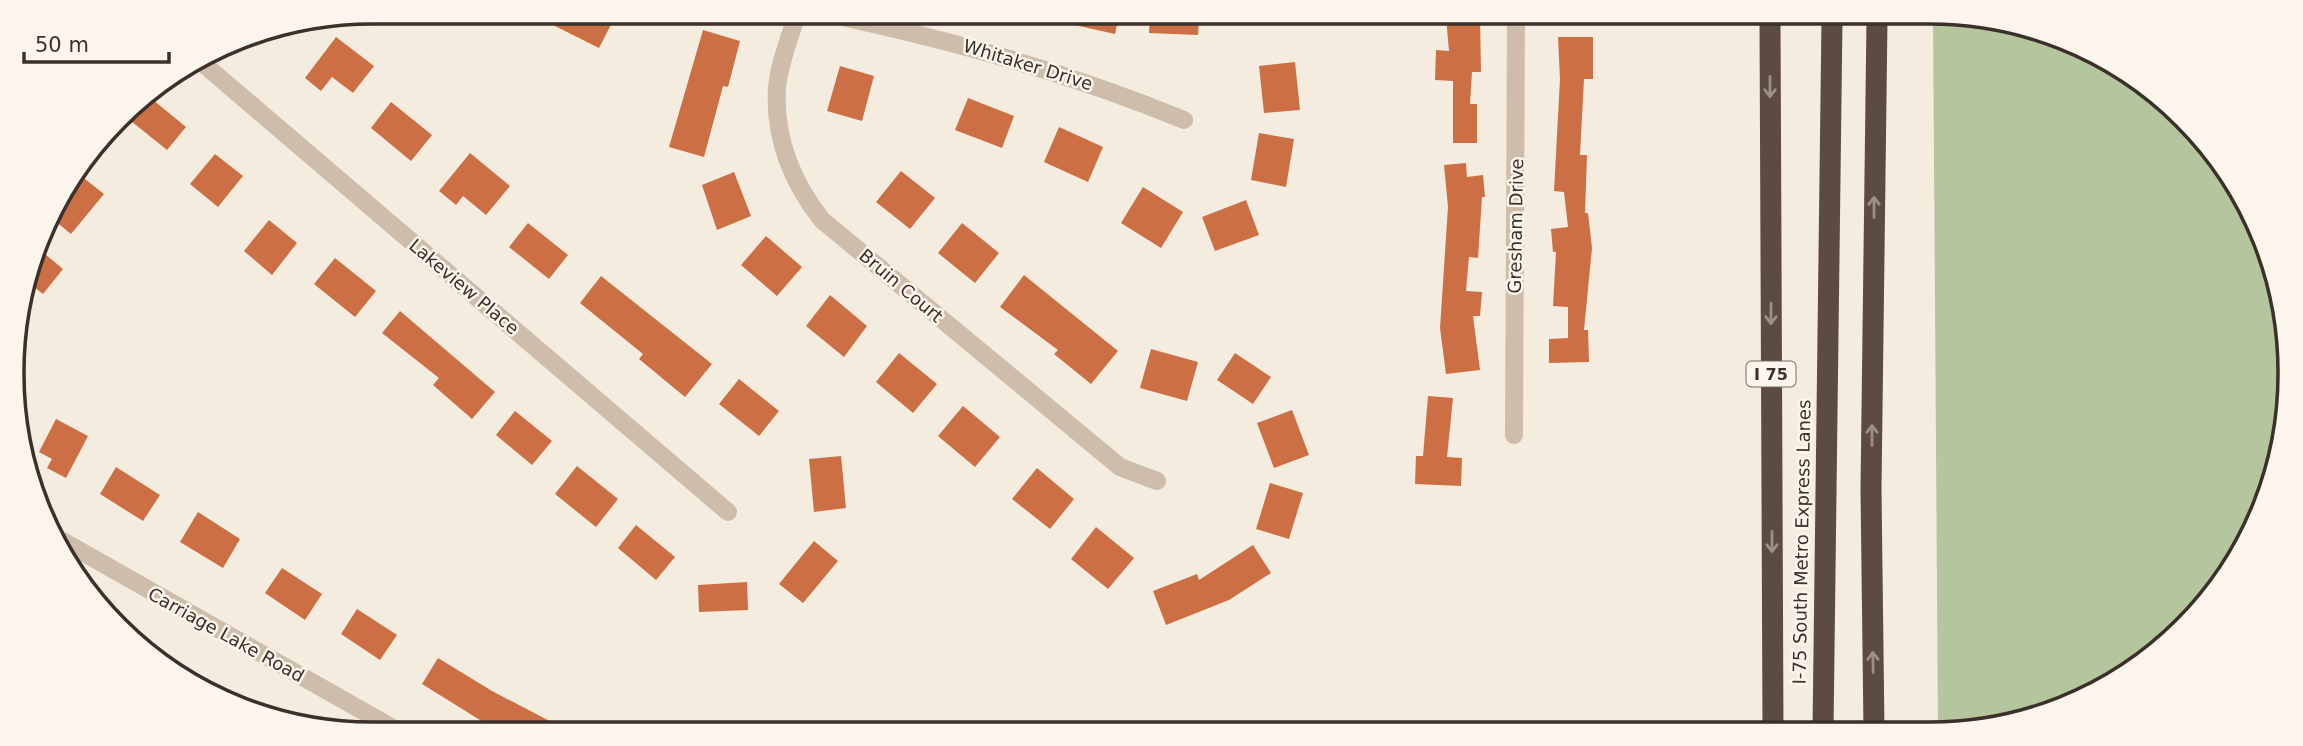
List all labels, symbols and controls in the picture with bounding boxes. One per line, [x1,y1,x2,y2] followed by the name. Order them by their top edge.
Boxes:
[24,21,170,65] scale bar
[35,33,89,57] text: 50 m
[961,35,1095,94] street label: Whitaker Drive
[1763,75,1777,98] one-way arrow
[1504,158,1527,294] street label: Gresham Drive
[1867,196,1880,219] one-way arrow
[405,235,524,339] street label: Lakeview Place
[855,245,947,327] street label: Bruin Court
[1764,302,1778,325] one-way arrow
[1746,362,1796,386] road number: I 75
[1789,399,1814,685] street label: I-75 South Metro Express Lanes
[1865,423,1879,446] one-way arrow
[1765,530,1779,553] one-way arrow
[145,583,308,686] street label: Carriage Lake Road
[1866,651,1880,674] one-way arrow

